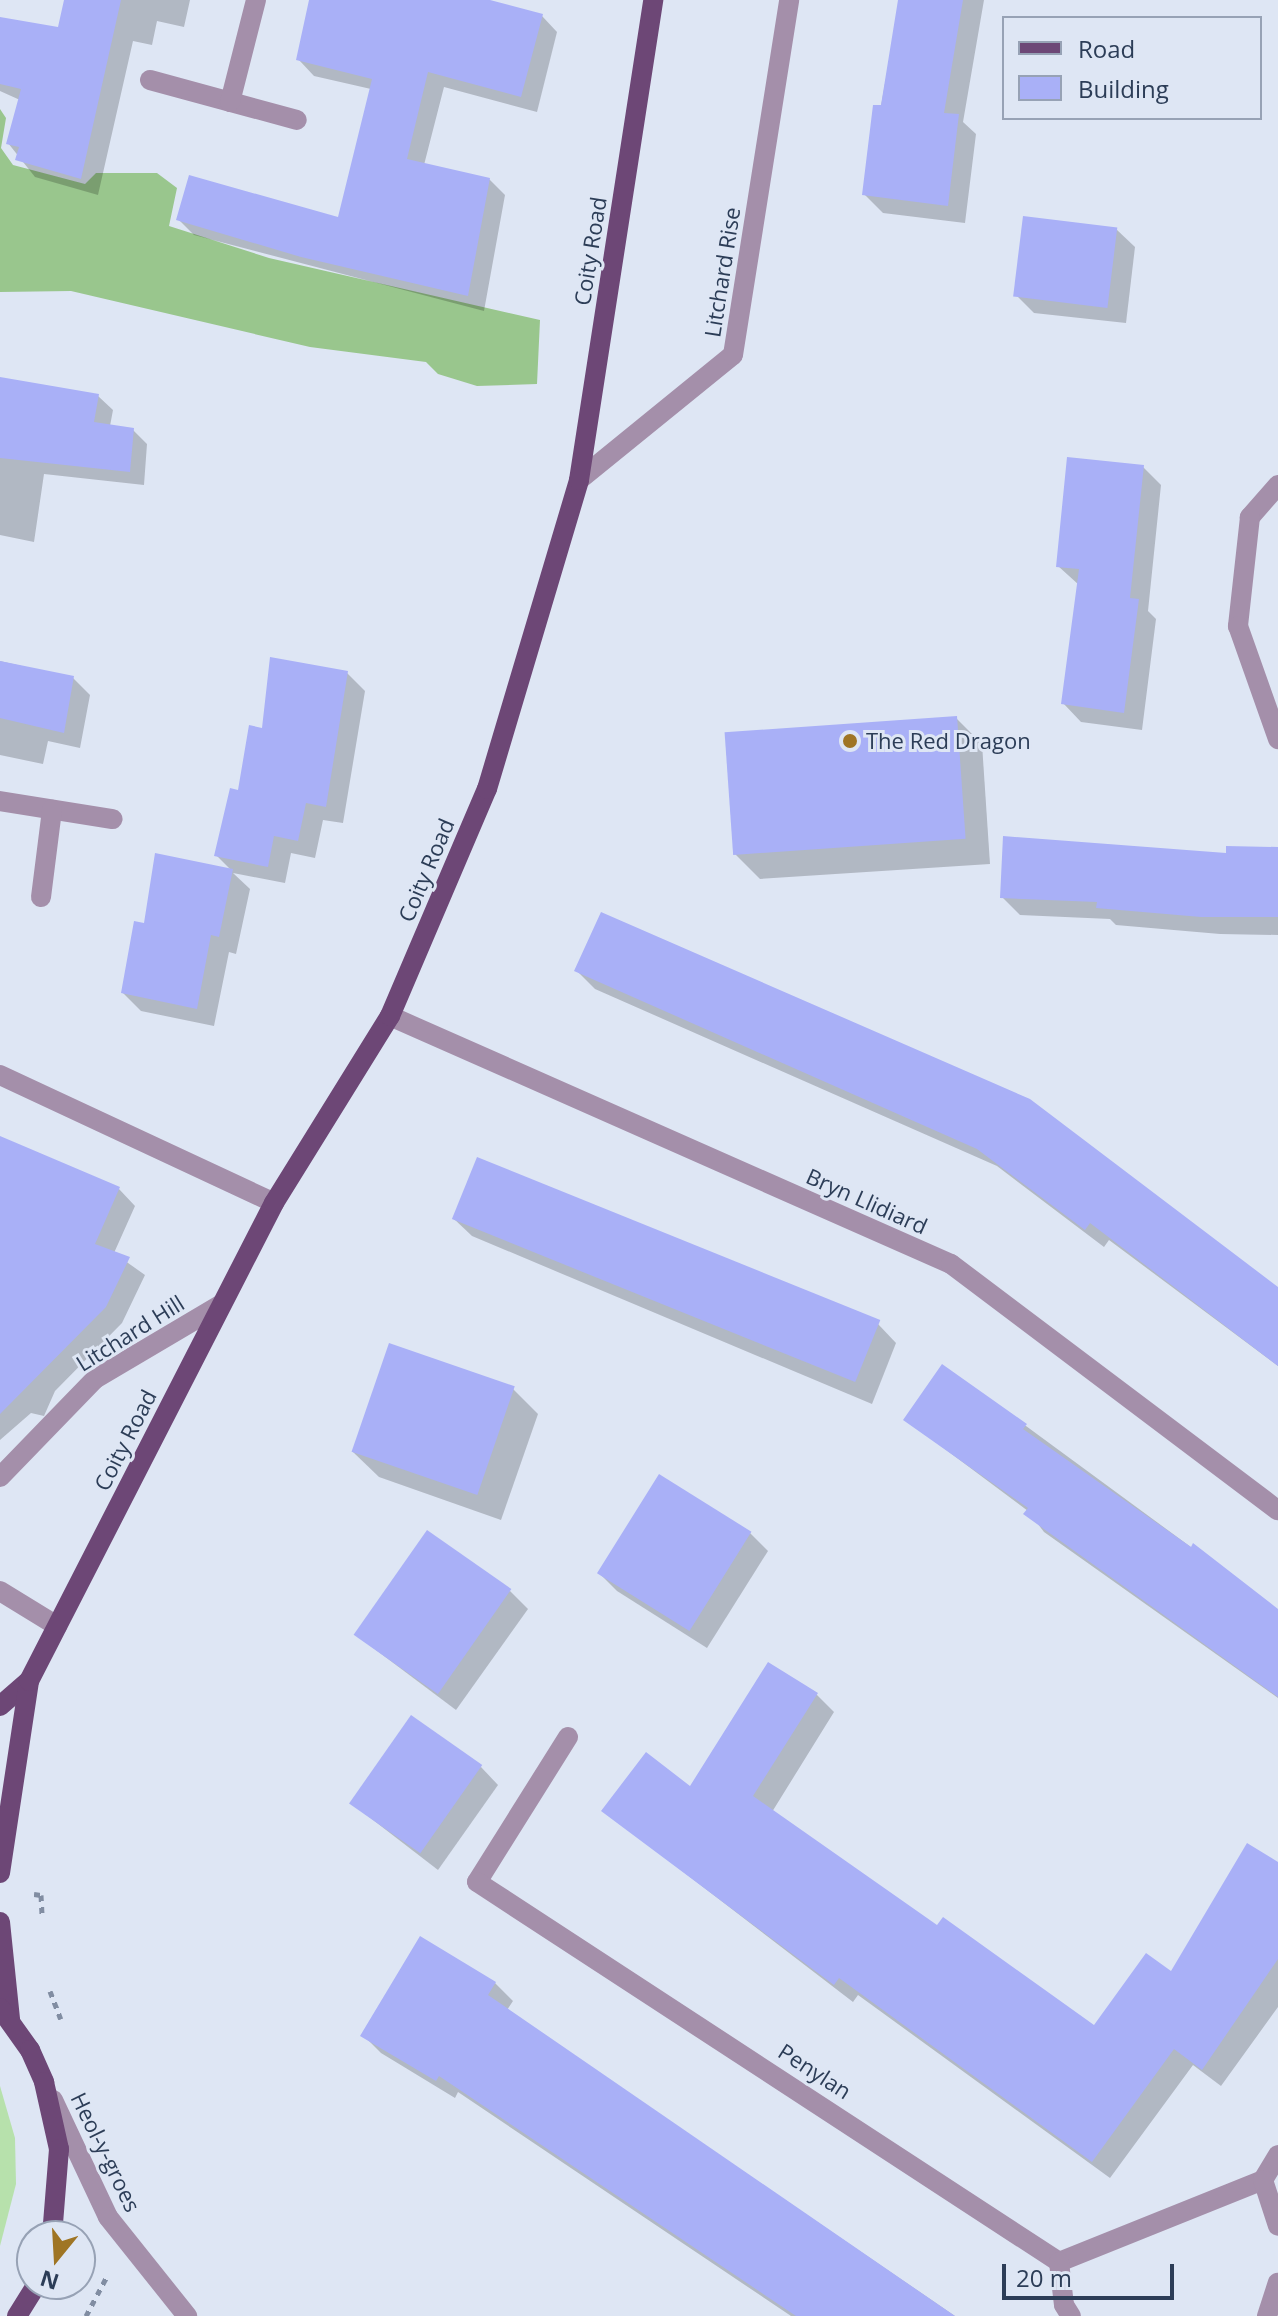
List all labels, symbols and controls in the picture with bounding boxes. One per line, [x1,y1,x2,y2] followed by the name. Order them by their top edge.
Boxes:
[1002,16,1262,120] legend
[1078,32,1135,65] text: Road
[1078,72,1169,105] text: Building
[568,195,612,307] street label: Coity Road
[699,205,745,339] street label: Litchard Rise
[866,728,1031,754] place label: The Red Dragon
[841,732,859,750] marker: The Red Dragon
[392,814,460,926] street label: Coity Road
[802,1163,932,1239] street label: Bryn Llidiard
[71,1289,189,1377] street label: Litchard Hill
[88,1385,162,1495] street label: Coity Road
[774,2038,856,2104] street label: Penylan
[66,2088,146,2216] street label: Heol-y-groes
[16,2220,96,2300] north arrow
[1006,2248,1178,2298] scale bar
[1016,2261,1072,2294] text: 20 m
[36,2264,62,2298] text: N

